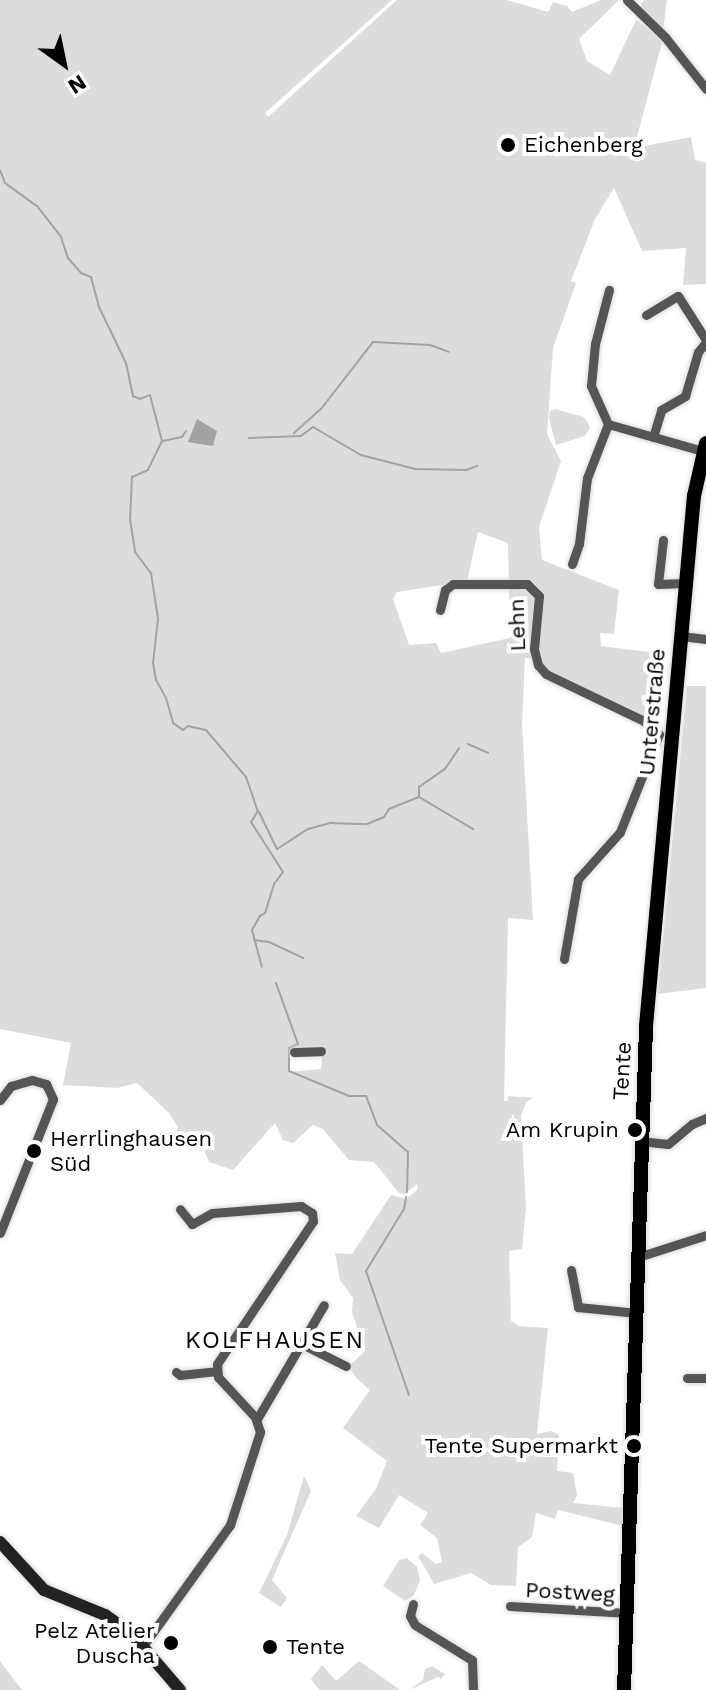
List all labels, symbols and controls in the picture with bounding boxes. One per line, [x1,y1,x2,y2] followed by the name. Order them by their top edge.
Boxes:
[24,24,104,104] north arrow
[64,70,91,99] text: N
[524,132,643,158] place label: Eichenberg
[499,136,517,154] marker: Eichenberg
[503,598,531,652] street label: Lehn
[633,647,671,777] street label: Unterstraße
[607,1041,637,1101] street label: Tente
[506,1117,619,1143] place label: Am Krupin
[626,1121,644,1139] marker: Am Krupin
[50,1125,212,1176] place label: Herrlinghausen Süd
[25,1142,43,1160] marker: Herrlinghausen Süd
[185,1327,365,1355] district label: KOLFHAUSEN
[424,1433,618,1459] place label: Tente Supermarkt
[625,1437,643,1455] marker: Tente Supermarkt
[525,1576,615,1608] street label: Postweg
[33,1617,155,1668] place label: Pelz Atelier Duscha
[162,1634,180,1652] marker: Pelz Atelier Duscha
[286,1634,345,1660] place label: Tente
[261,1638,279,1656] marker: Tente

